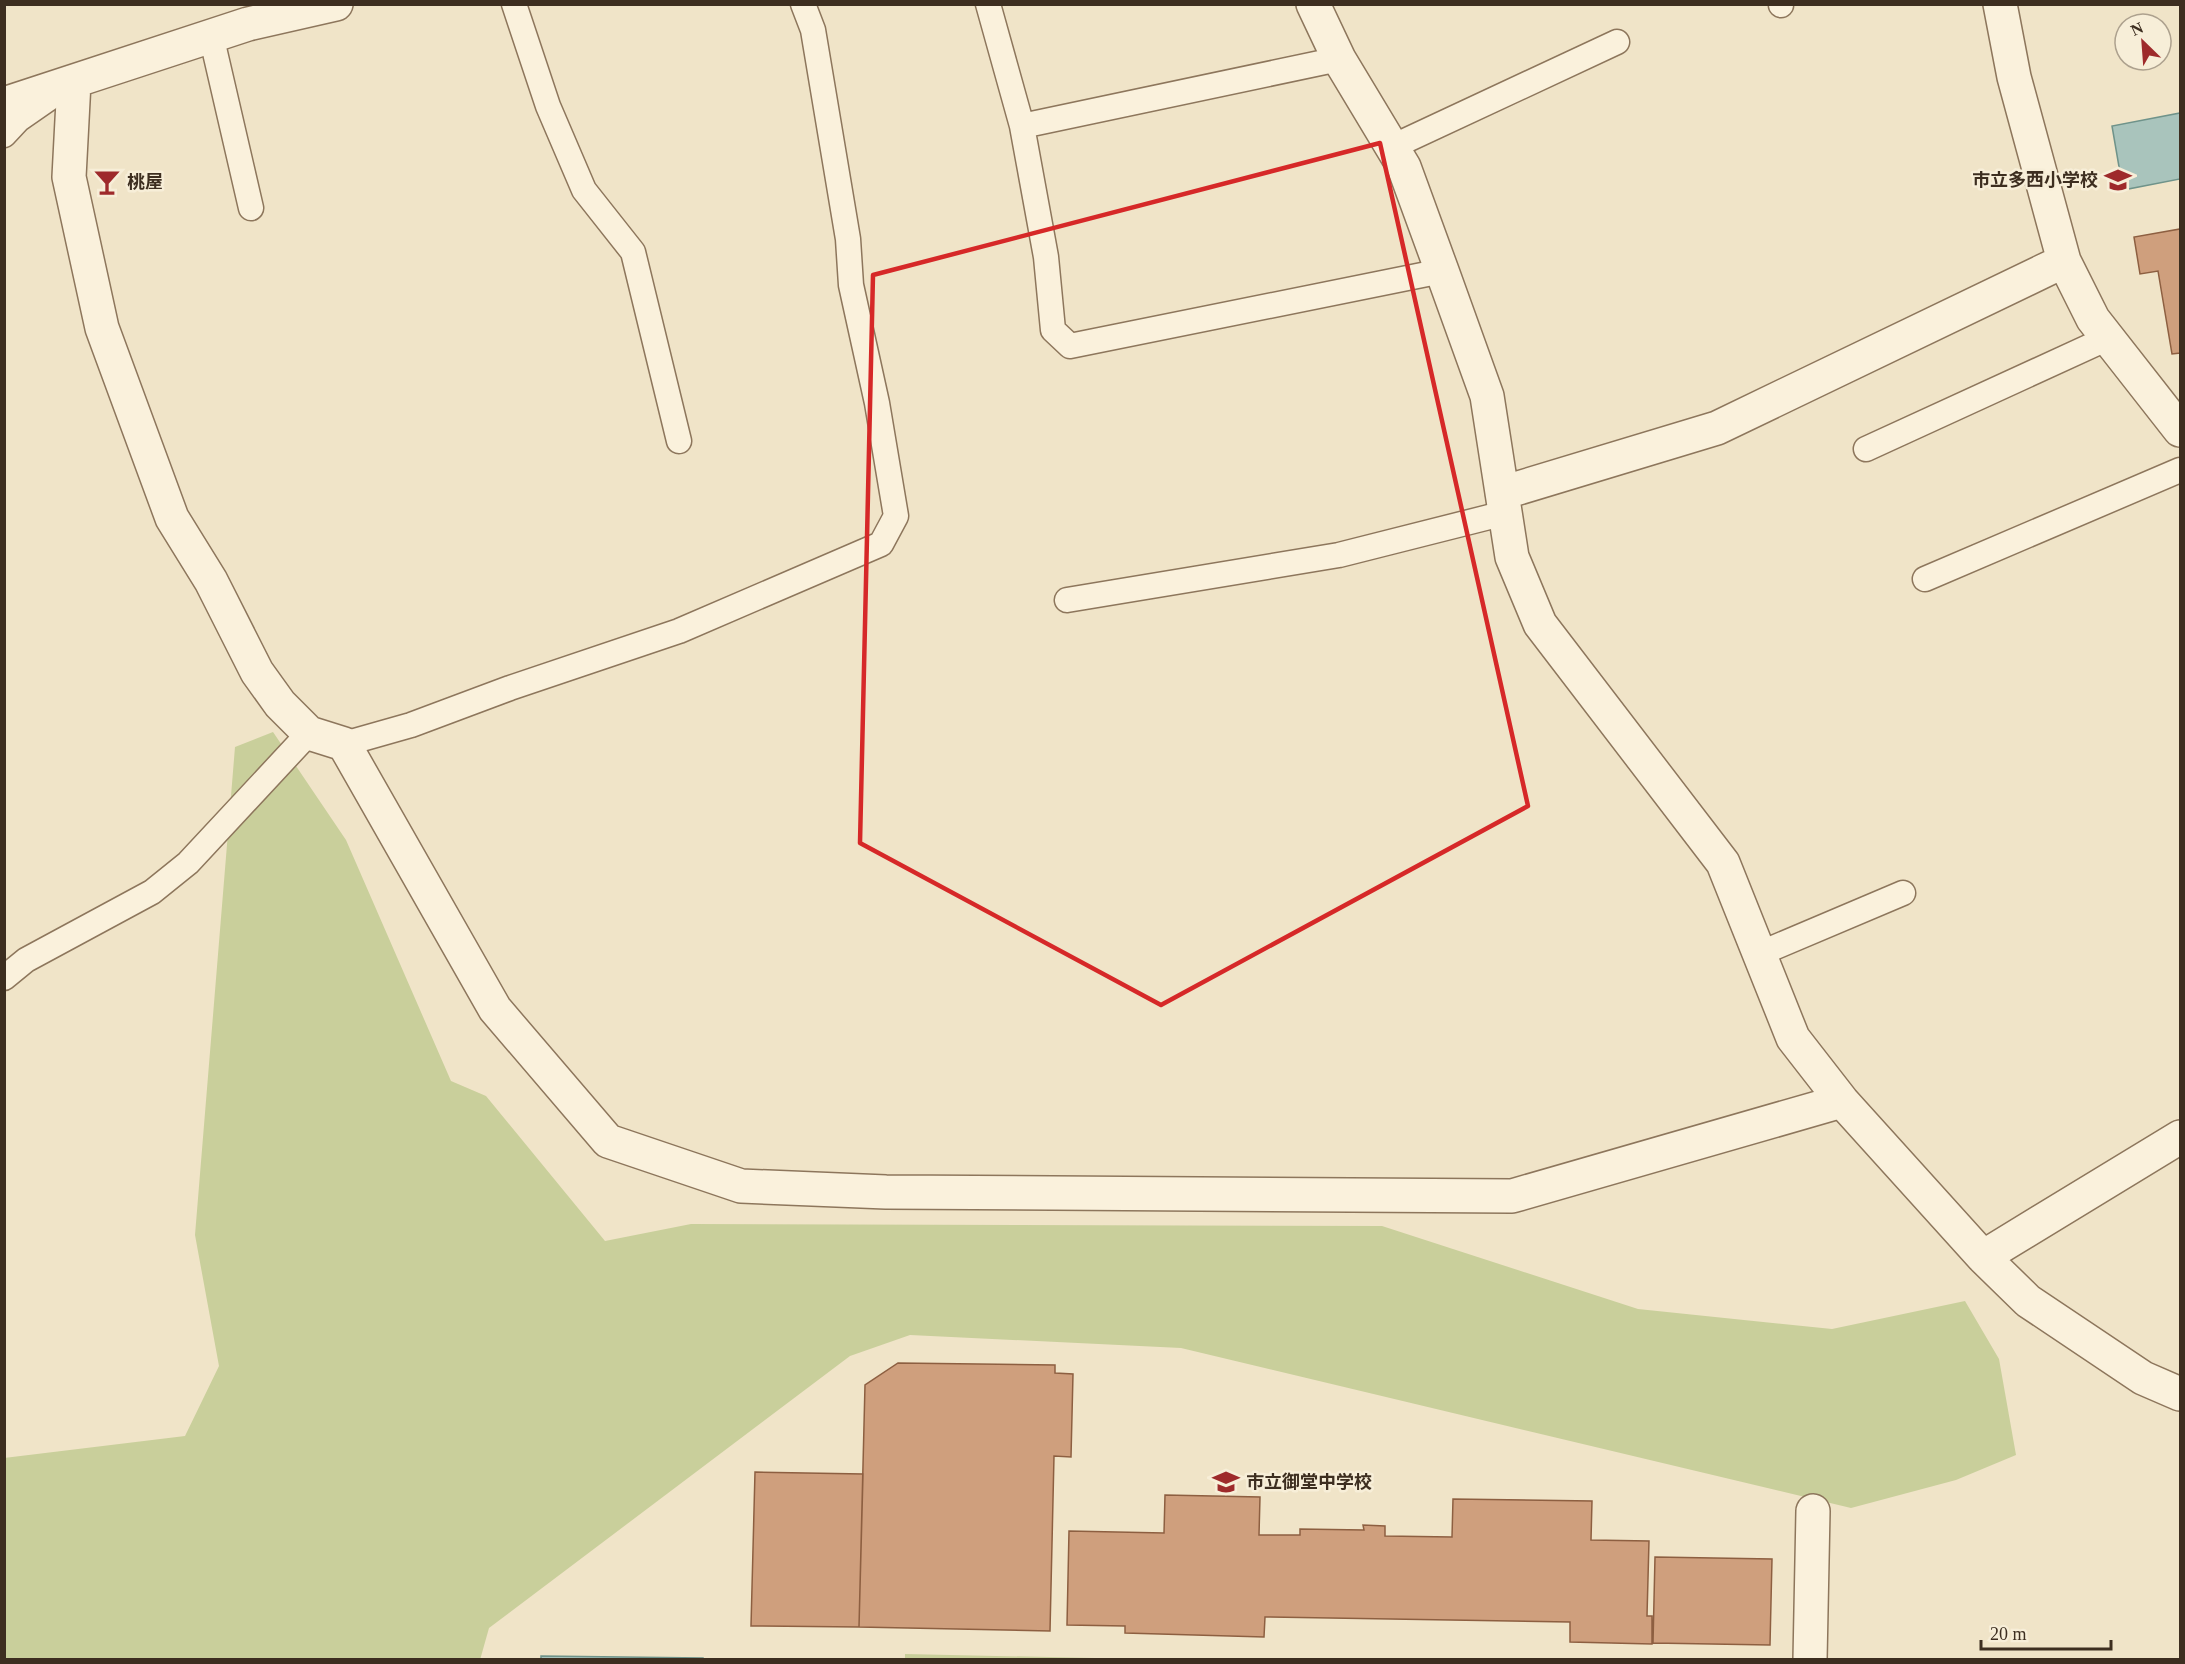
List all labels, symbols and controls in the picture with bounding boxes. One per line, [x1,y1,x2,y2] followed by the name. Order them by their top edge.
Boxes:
[2113,12,2173,72] north arrow
[2128,19,2146,39] text: N
[2103,165,2133,195] school or university icon: 市立多西小学校
[92,167,122,197] bar icon: 桃屋
[1972,170,2098,190] place label: 市立多西小学校
[127,172,163,192] place label: 桃屋
[1211,1467,1241,1497] school or university icon: 市立御堂中学校
[1246,1472,1372,1492] place label: 市立御堂中学校
[1981,1613,2112,1651] scale bar
[1990,1624,2027,1644] text: 20 m

